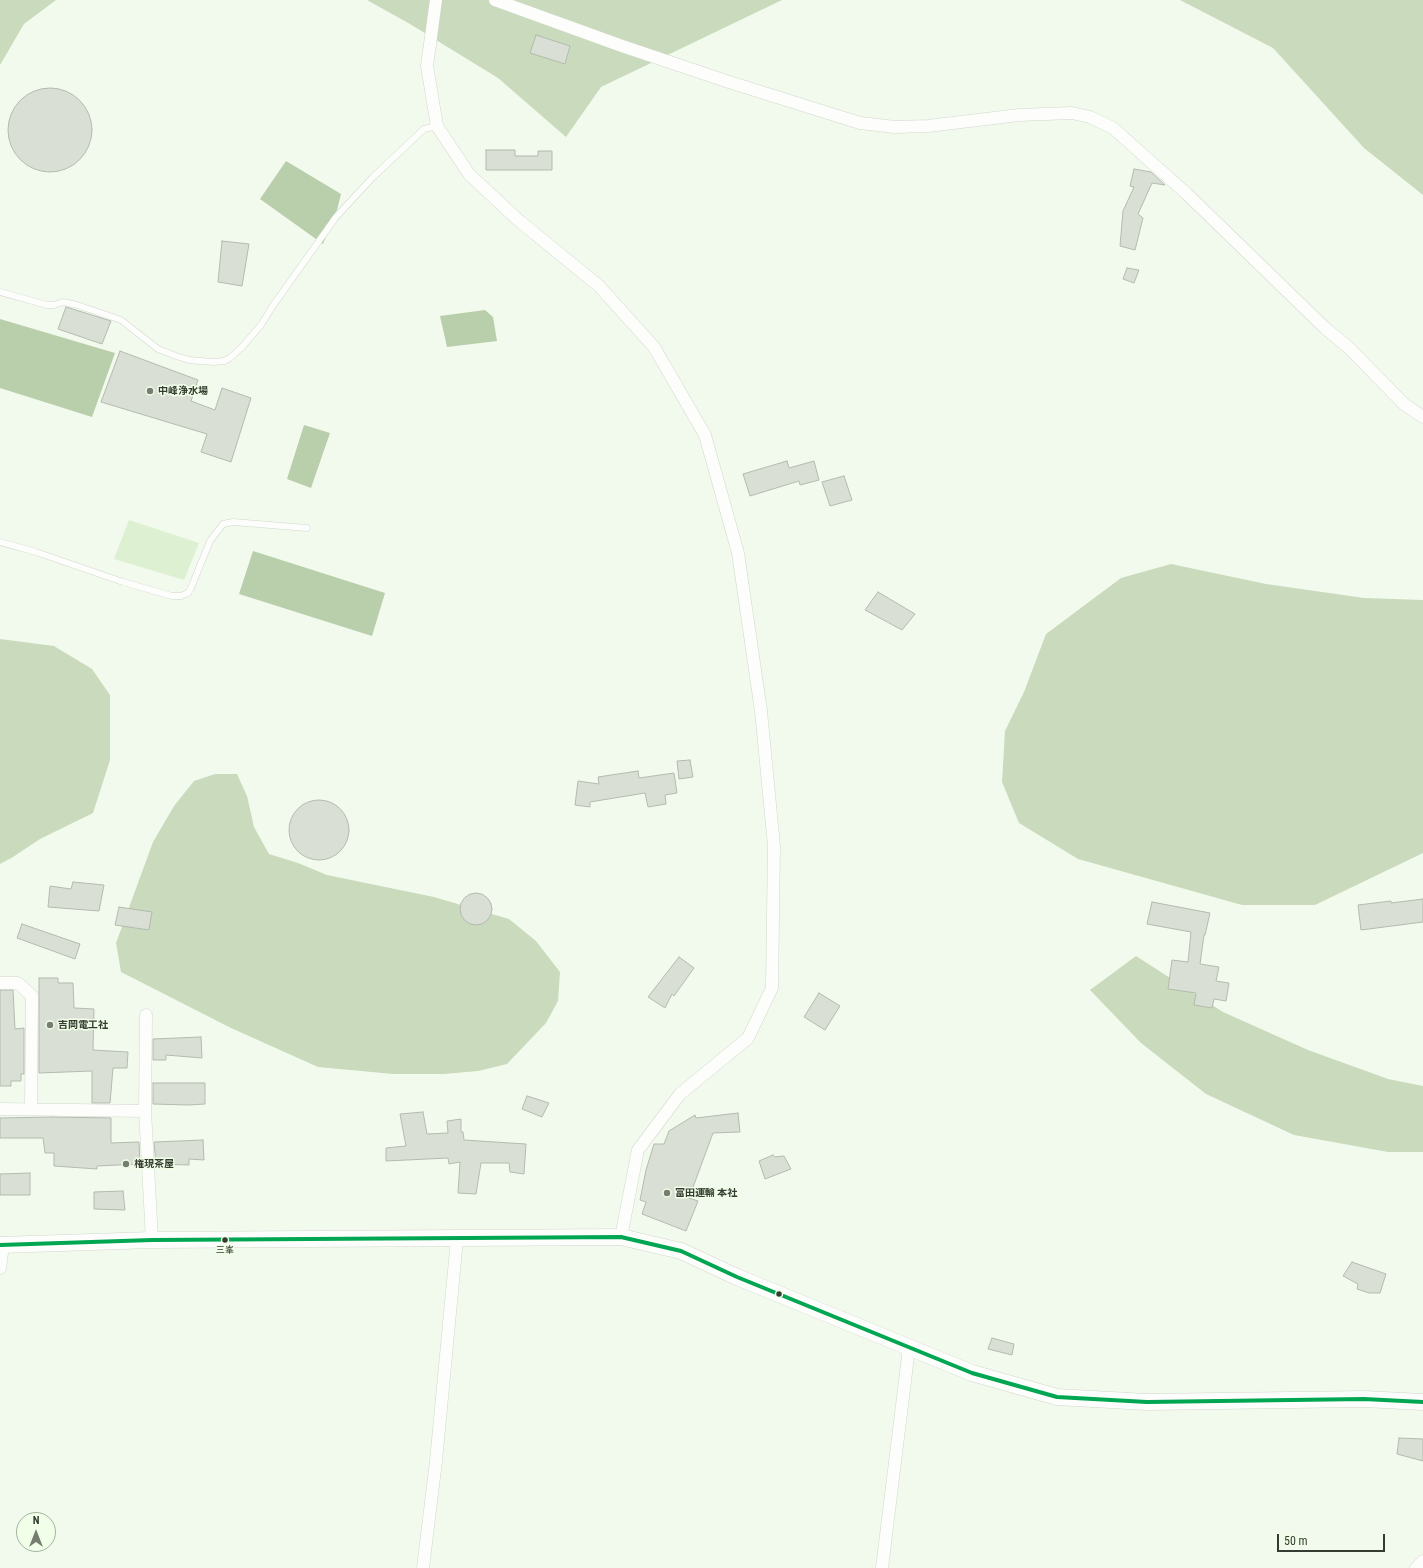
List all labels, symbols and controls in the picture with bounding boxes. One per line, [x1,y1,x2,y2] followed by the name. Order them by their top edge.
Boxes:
[158,385,208,397] place label: 中峰浄水場
[145,386,155,396] marker: 中峰浄水場
[58,1019,108,1031] place label: 吉岡電工社
[45,1020,55,1030] marker: 吉岡電工社
[134,1158,174,1170] place label: 権現茶屋
[121,1159,131,1169] marker: 権現茶屋
[675,1187,737,1199] place label: 富田運輸 本社
[662,1188,672,1198] marker: 富田運輸 本社
[220,1235,230,1245] marker: 三峯
[216,1246,234,1256] place label: 三峯
[774,1289,784,1299] unlabelled marker
[16,1512,56,1552] north arrow
[33,1514,39,1527] text: N
[1279,1526,1387,1552] scale bar
[1284,1534,1308,1548] text: 50 m

